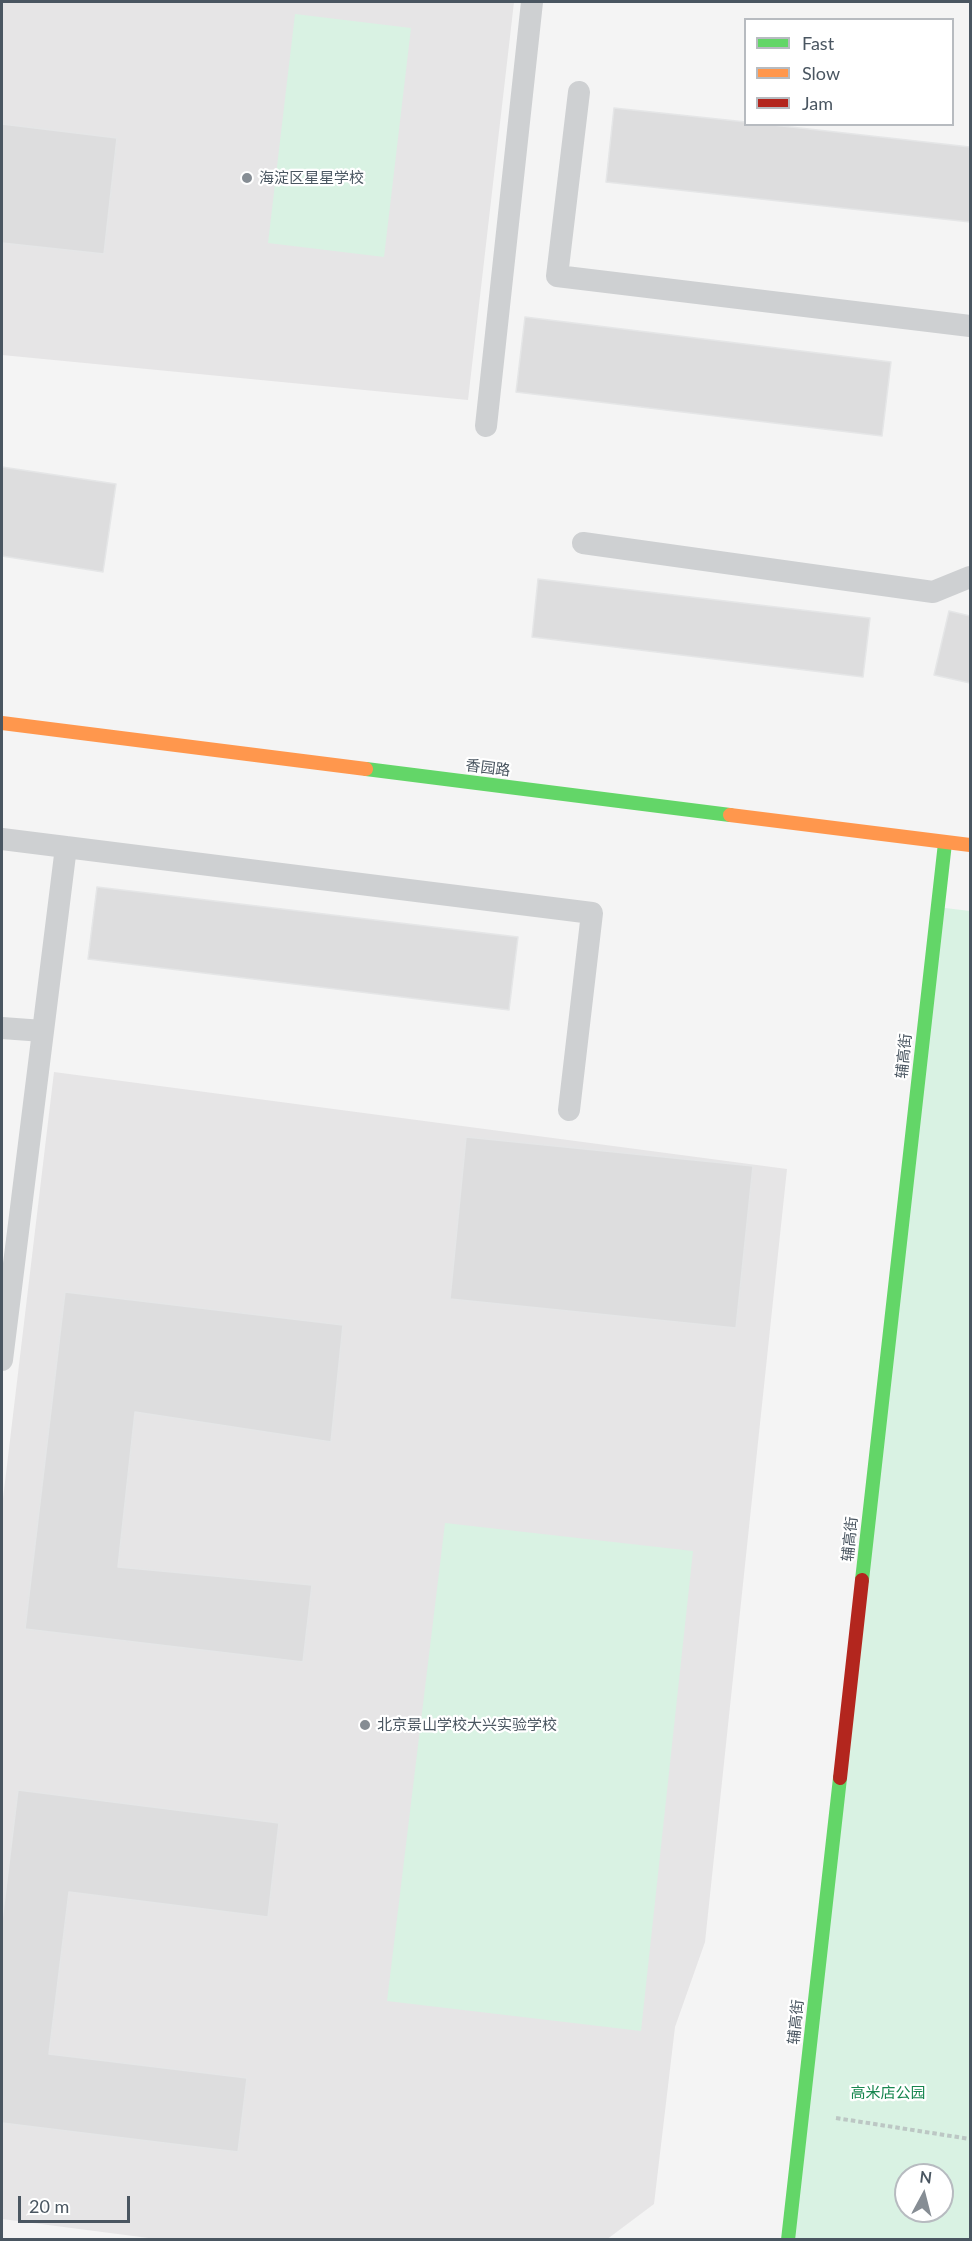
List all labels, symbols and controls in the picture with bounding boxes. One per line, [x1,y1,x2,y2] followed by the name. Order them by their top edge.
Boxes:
[744,18,954,126] legend
[802,32,834,54] text: Fast
[802,62,840,84] text: Slow
[802,92,833,114] text: Jam
[259,169,364,187] place label: 海淀区星星学校
[240,171,254,185] marker: 海淀区星星学校
[465,756,511,780] street label: 香园路
[893,1033,915,1079] street label: 辅高街
[839,1516,861,1562] street label: 辅高街
[377,1716,557,1734] place label: 北京景山学校大兴实验学校
[358,1718,372,1732] marker: 北京景山学校大兴实验学校
[785,1999,807,2045] street label: 辅高街
[851,2084,925,2102] park label: 高米店公园
[894,2163,954,2223] north arrow
[919,2166,933,2187] text: N
[21,2184,134,2222] scale bar
[29,2195,69,2217] text: 20 m

